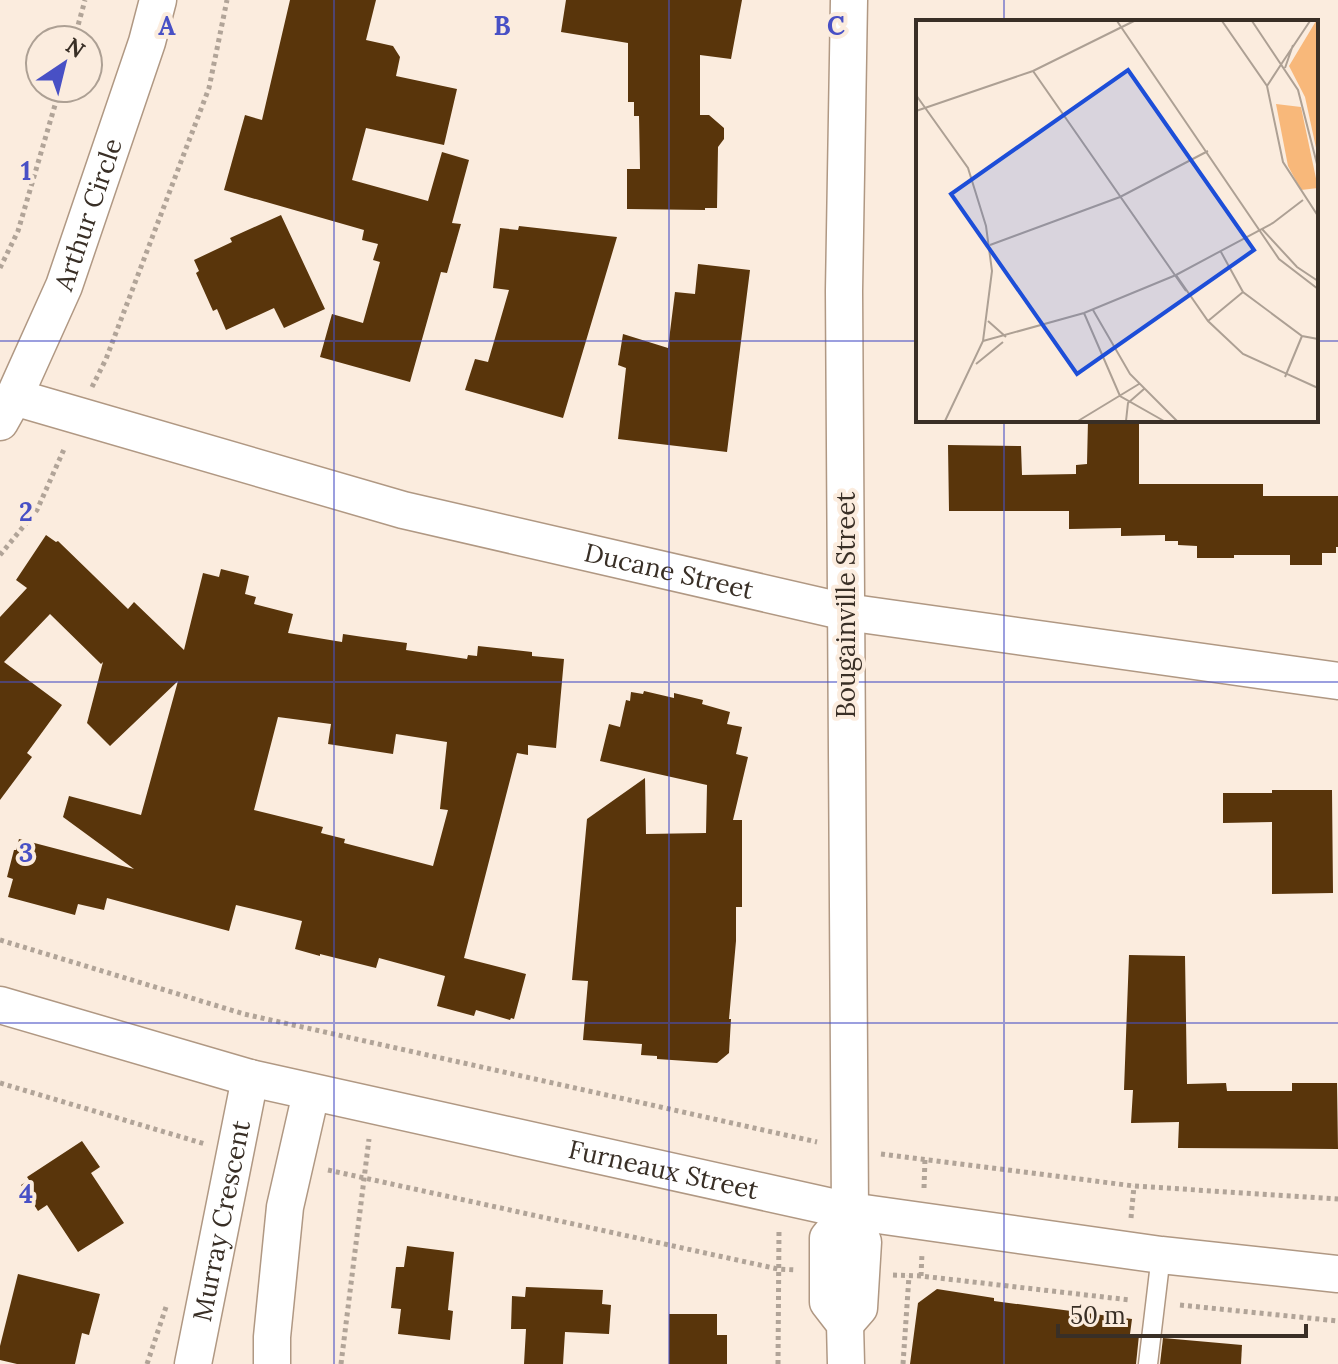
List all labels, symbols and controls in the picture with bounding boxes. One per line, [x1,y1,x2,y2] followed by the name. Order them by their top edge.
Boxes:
[158,9,176,42] text: A
[493,9,511,42] text: B
[827,9,845,42] text: C
[916,20,1318,422] inset map
[24,24,104,104] north arrow
[60,31,90,64] text: N
[46,134,129,296] street label: Arthur Circle
[21,154,31,187] text: 1
[829,492,862,718] street label: Bougainville Street
[19,495,33,528] text: 2
[581,535,757,606] street label: Ducane Street
[19,836,33,869] text: 3
[185,1117,257,1324] street label: Murray Crescent
[565,1132,762,1206] street label: Furneaux Street
[19,1177,33,1210] text: 4
[1058,1288,1306,1338] scale bar
[1070,1300,1126,1331] text: 50 m

